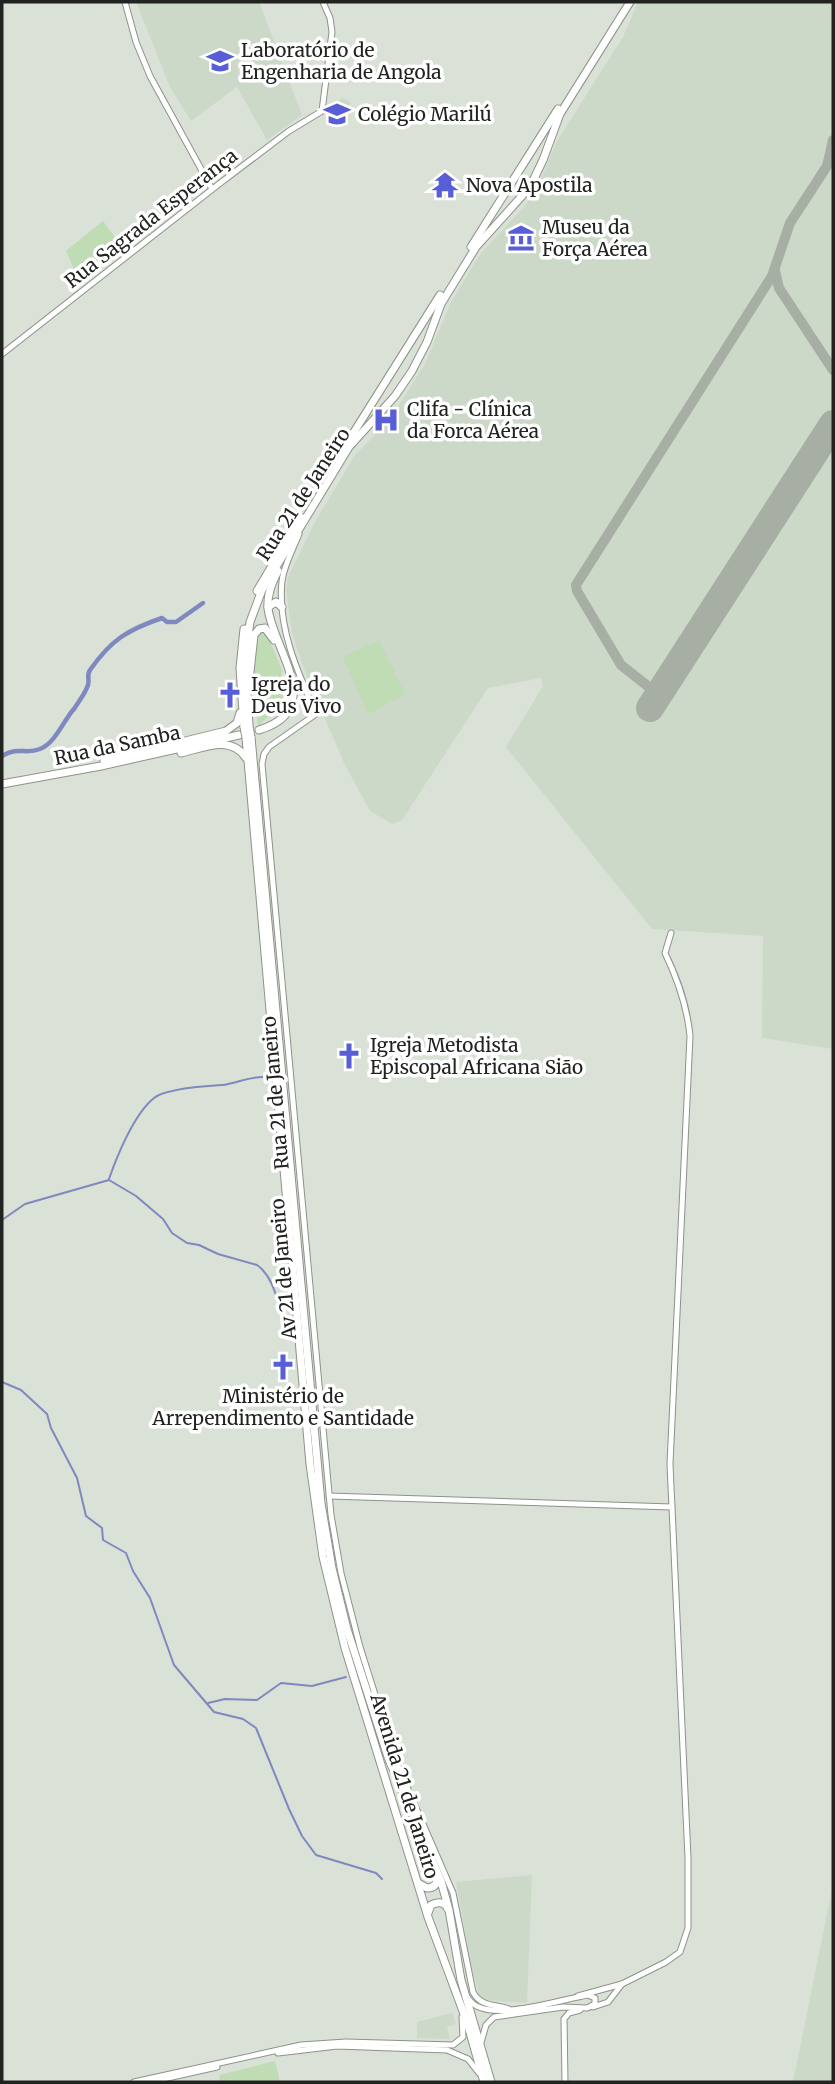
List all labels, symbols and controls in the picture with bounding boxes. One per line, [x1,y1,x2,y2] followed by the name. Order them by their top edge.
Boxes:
[241,38,442,84] place label: Laboratório de Engenharia de Angola
[205,46,235,76] school or university icon: Laboratório de Engenharia de Angola
[322,99,352,129] school or university icon: Colégio Marilú
[358,102,492,126] place label: Colégio Marilú
[60,143,242,293] street label: Rua Sagrada Esperança
[430,170,460,200] temple icon: Nova Apostila
[466,173,592,197] place label: Nova Apostila
[542,215,648,261] place label: Museu da Força Aérea
[506,223,536,253] museum icon: Museu da Força Aérea
[407,397,539,443] place label: Clifa - Clínica da Forca Aérea
[371,405,401,435] hospital icon: Clifa - Clínica da Forca Aérea
[251,423,355,565] street label: Rua 21 de Janeiro
[251,672,341,718] place label: Igreja do Deus Vivo
[215,680,245,710] church icon: Igreja do Deus Vivo
[52,720,182,770] street label: Rua da Samba
[256,1015,294,1171] street label: Rua 21 de Janeiro
[370,1033,583,1079] place label: Igreja Metodista Episcopal Africana Sião
[334,1041,364,1071] church icon: Igreja Metodista Episcopal Africana Sião
[265,1197,301,1342] street label: Av 21 de Janeiro
[268,1352,298,1382] church icon: Ministério de Arrependimento e Santidade
[151,1384,414,1430] place label: Ministério de Arrependimento e Santidade
[365,1690,445,1881] street label: Avenida 21 de Janeiro

